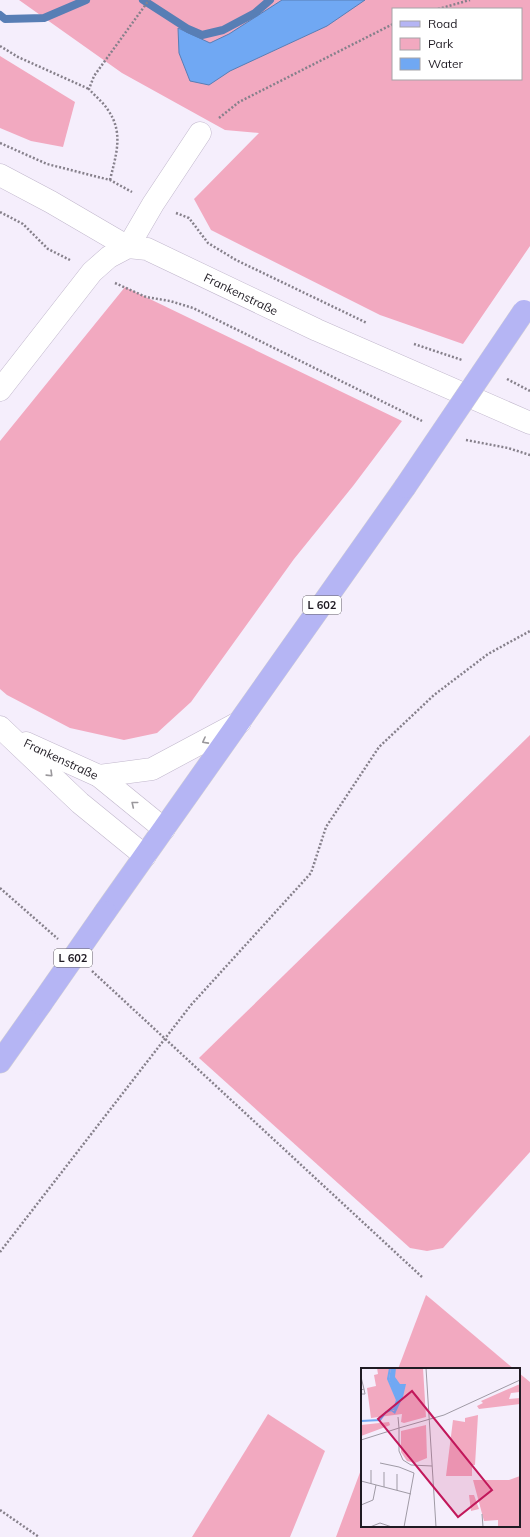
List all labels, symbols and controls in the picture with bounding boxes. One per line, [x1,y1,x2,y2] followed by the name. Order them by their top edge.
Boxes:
[392,8,522,80] legend
[428,16,457,31] text: Road
[428,36,454,51] text: Park
[428,56,464,71] text: Water
[202,270,280,318] street label: Frankenstraße
[303,596,341,614] road number: L 602
[21,735,101,783] street label: Frankenstraße
[202,736,209,743] one-way arrow
[45,769,53,777] one-way arrow
[131,802,138,809] one-way arrow
[54,949,92,967] road number: L 602
[361,1368,520,1527] inset map

